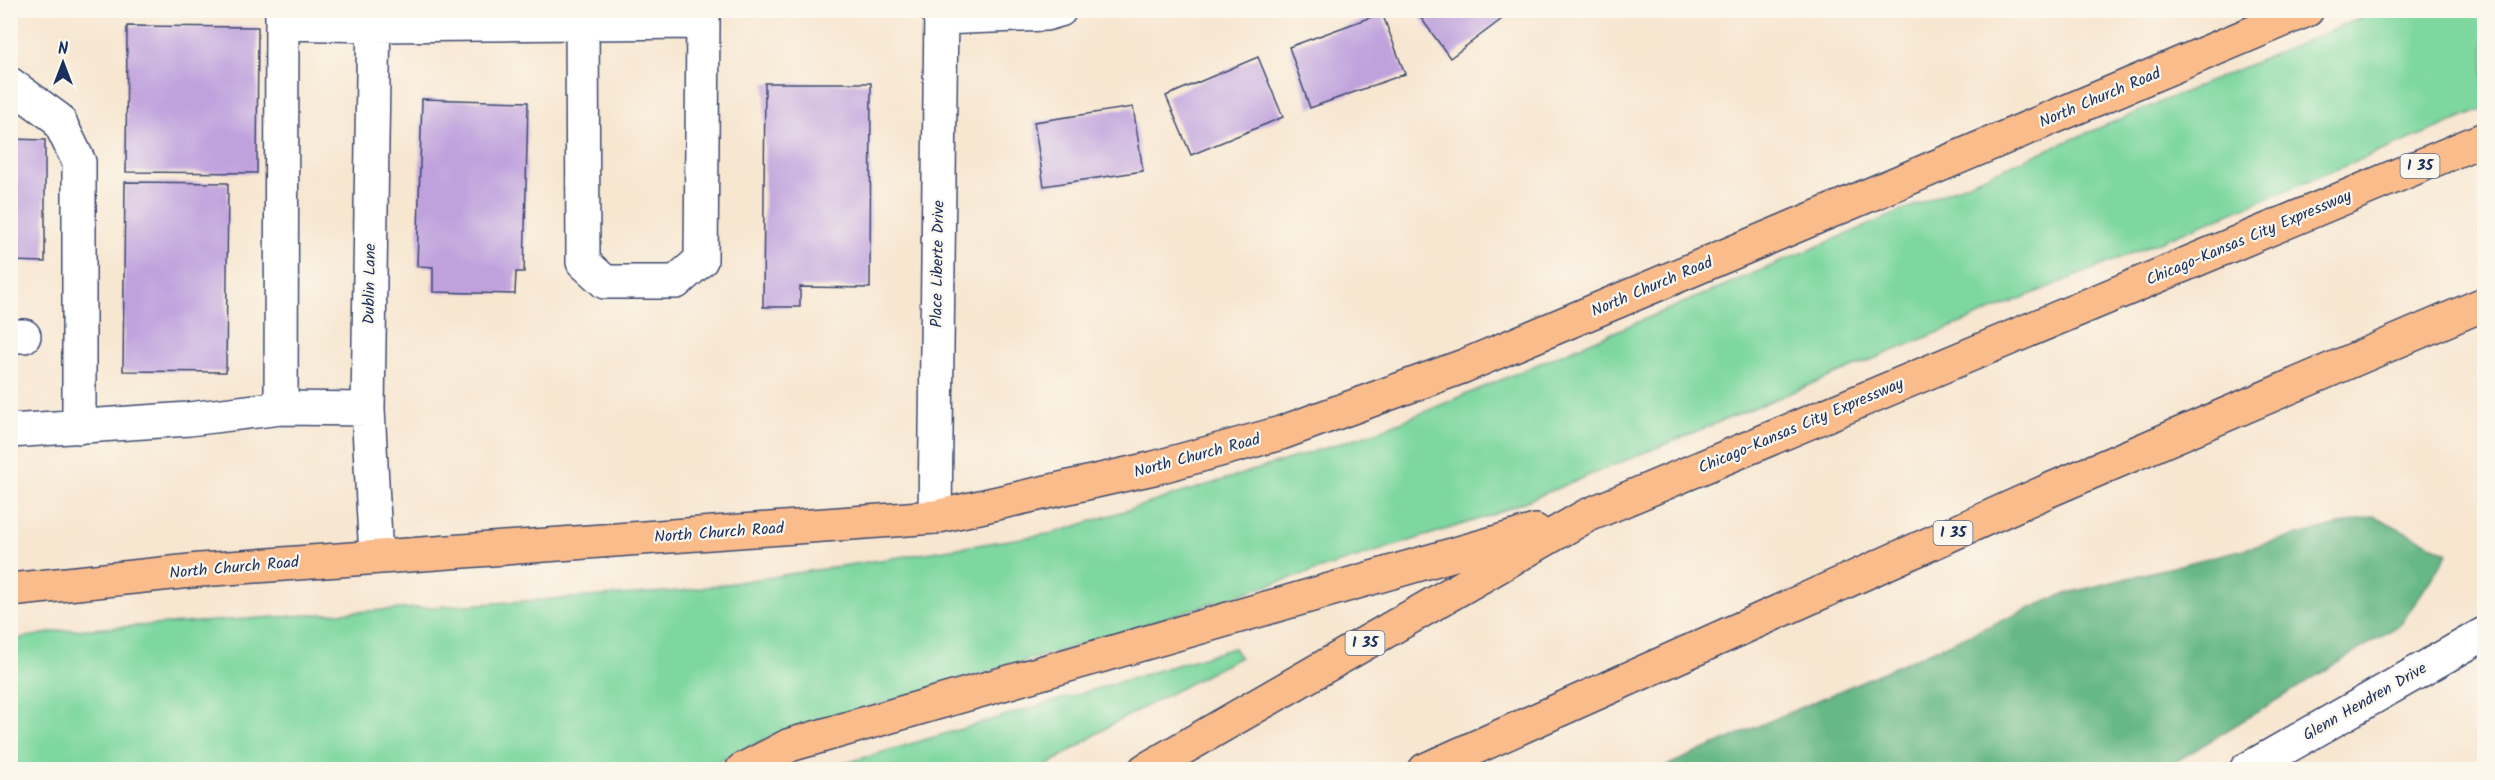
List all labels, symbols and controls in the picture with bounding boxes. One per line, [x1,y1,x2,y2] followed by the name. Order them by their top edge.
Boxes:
[33,33,93,93] north arrow
[58,37,68,62] text: N
[2035,61,2166,135] street label: North Church Road
[2400,154,2440,178] road number: I 35
[2142,183,2356,293] street label: Chicago-Kansas City Expressway
[924,200,952,328] street label: Place Liberte Drive
[357,243,383,325] street label: Dublin Lane
[1587,250,1718,324] street label: North Church Road
[1694,371,1908,481] street label: Chicago-Kansas City Expressway
[1131,427,1264,485] street label: North Church Road
[653,516,786,550] street label: North Church Road
[1934,521,1972,545] road number: I 35
[168,550,301,586] street label: North Church Road
[1346,631,1384,655] road number: I 35
[2298,656,2432,748] street label: Glenn Hendren Drive

